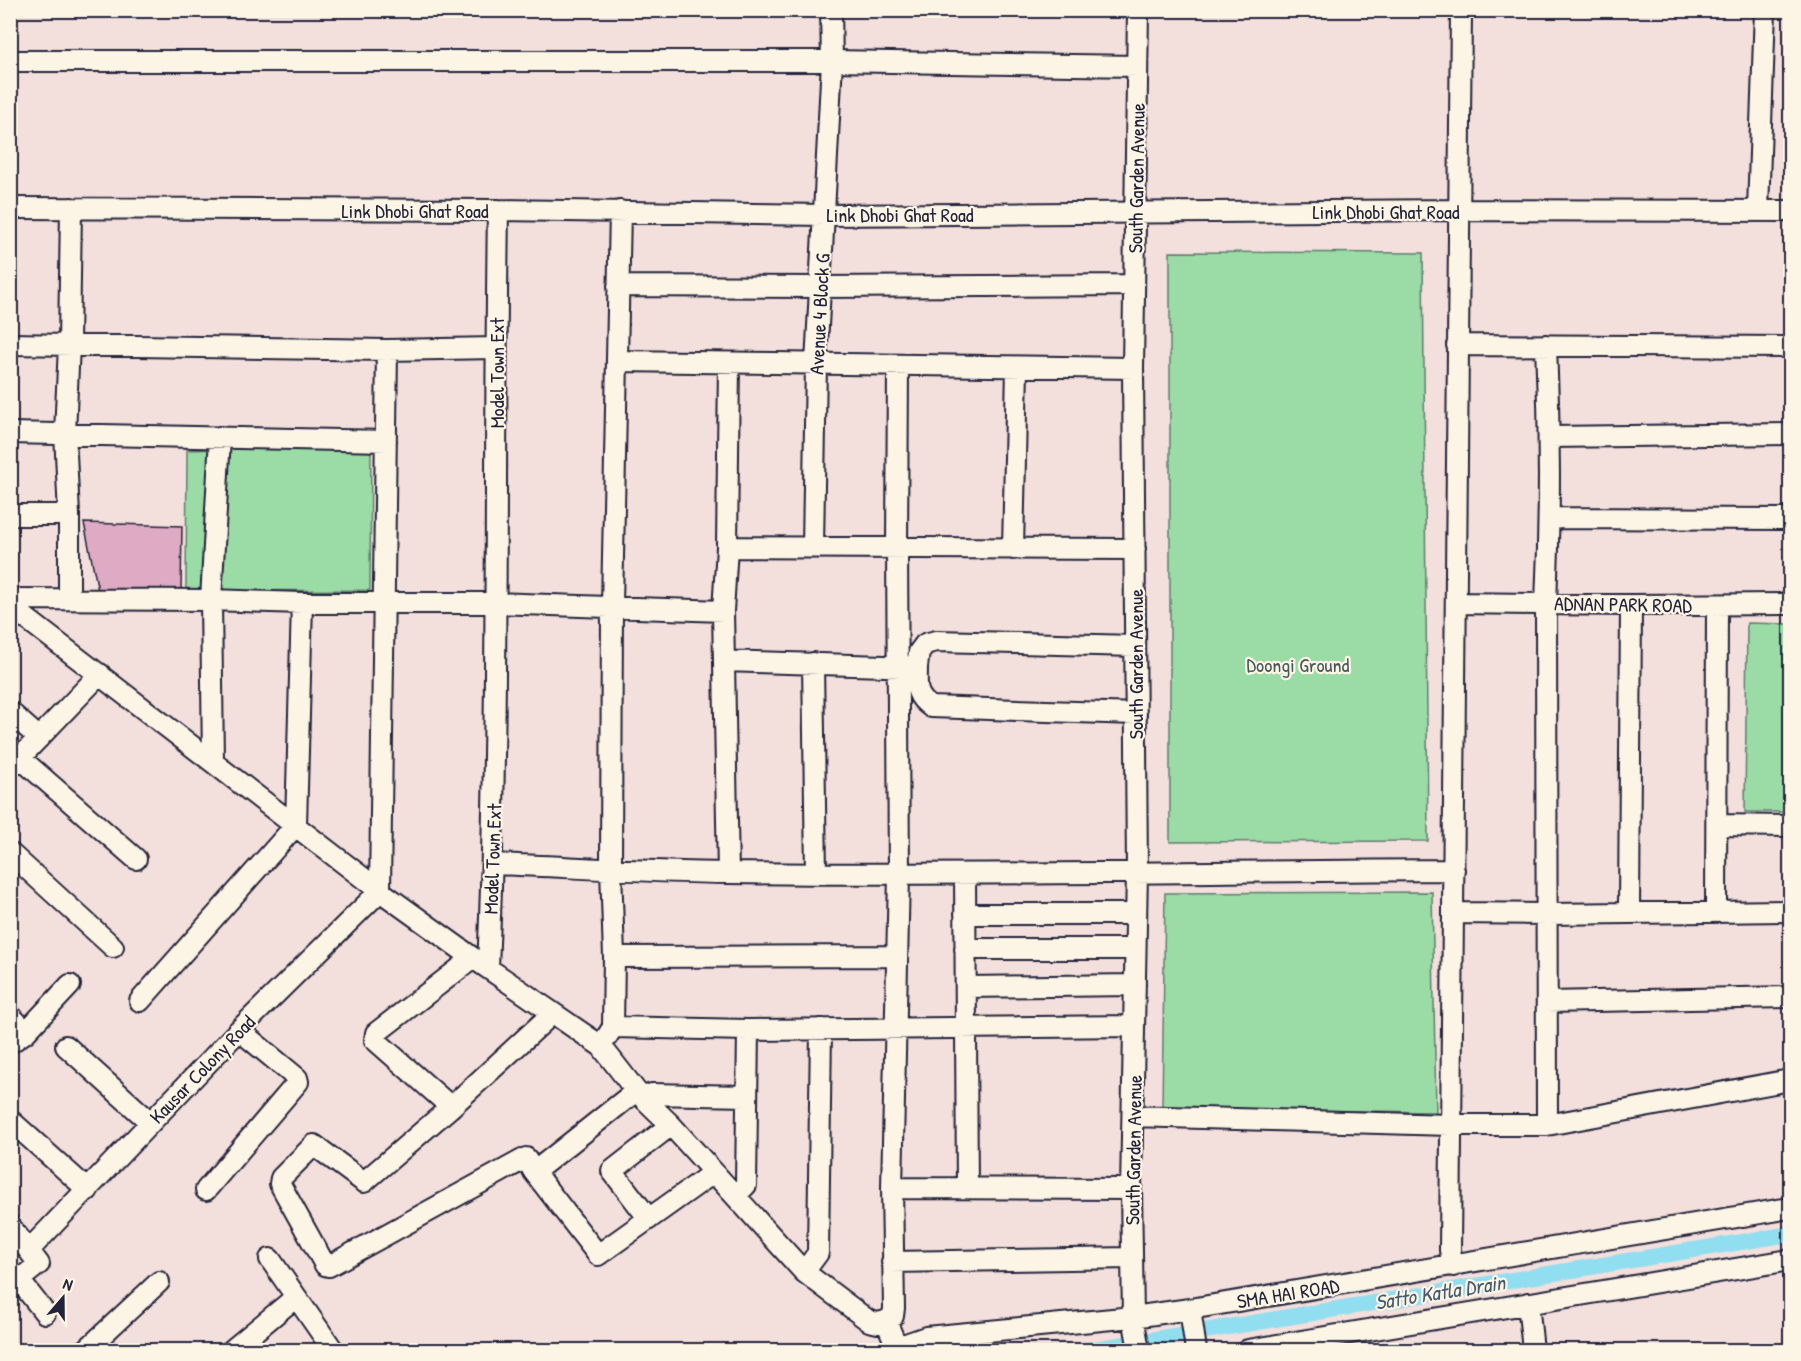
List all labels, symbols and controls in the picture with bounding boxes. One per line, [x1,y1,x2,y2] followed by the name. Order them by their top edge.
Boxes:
[1121,103,1151,253] street label: South Garden Avenue
[341,197,489,224] street label: Link Dhobi Ghat Road
[1312,198,1460,225] street label: Link Dhobi Ghat Road
[826,201,974,228] street label: Link Dhobi Ghat Road
[802,252,836,375] street label: Avenue 4 Block G
[483,317,510,428] street label: Model Town Ext
[1122,589,1149,739] street label: South Garden Avenue
[1554,589,1693,619] street label: ADNAN PARK ROAD
[1247,651,1350,678] park label: Doongi Ground
[477,802,507,915] street label: Model Town Ext
[143,1009,261,1129] street label: Kausar Colony Road
[1118,1075,1148,1225] street label: South Garden Avenue
[1373,1267,1509,1317] water label: Satto Katla Drain
[33,1268,93,1328] north arrow
[60,1272,76,1296] text: N
[1235,1272,1342,1314] street label: SMA HAI ROAD

